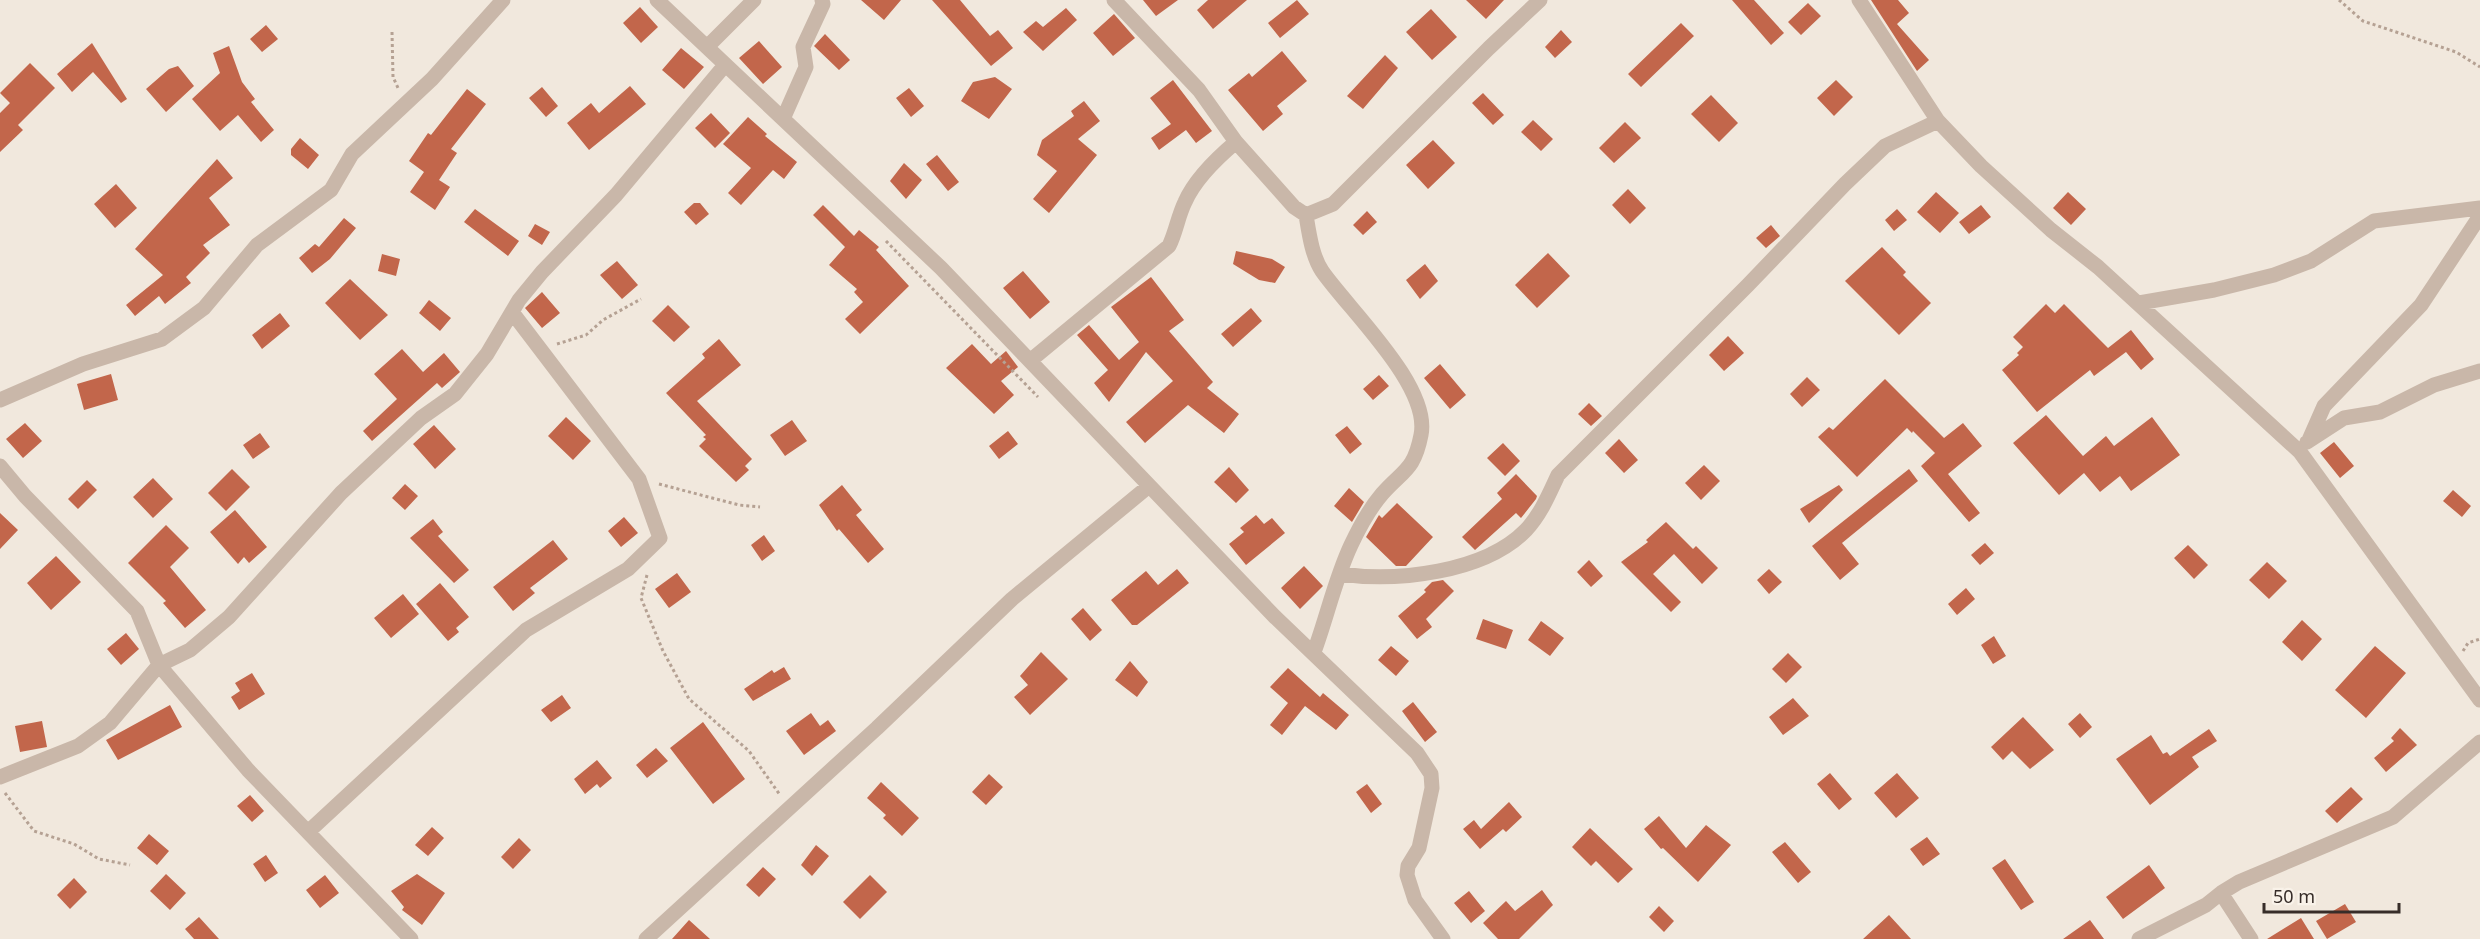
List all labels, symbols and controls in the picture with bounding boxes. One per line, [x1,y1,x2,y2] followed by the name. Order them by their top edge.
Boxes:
[2264,876,2399,914] scale bar
[2273,884,2315,908] text: 50 m

